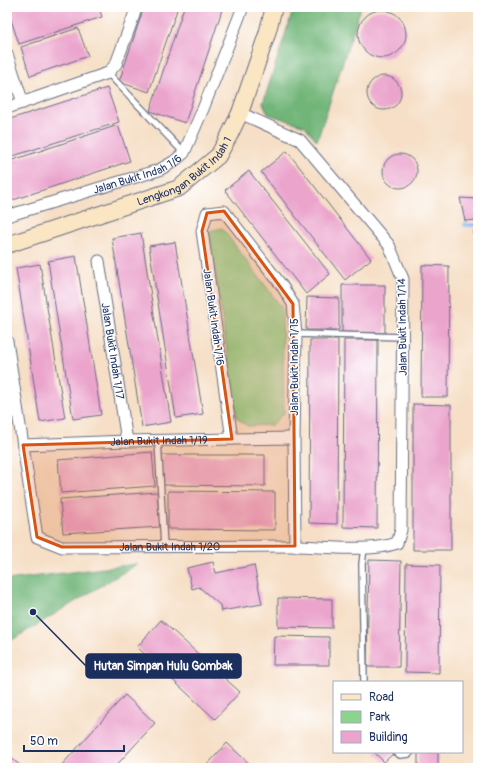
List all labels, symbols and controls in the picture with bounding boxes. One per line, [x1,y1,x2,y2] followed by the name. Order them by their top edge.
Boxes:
[135,135,234,209] street label: Lengkongan Bukit Indah 1
[92,152,184,197] street label: Jalan Bukit Indah 1/6
[200,268,227,366] street label: Jalan Bukit Indah 1/16
[395,277,410,376] street label: Jalan Bukit Indah 1/14
[99,302,126,400] street label: Jalan Bukit Indah 1/17
[288,318,301,416] street label: Jalan Bukit Indah 1/15
[110,434,208,449] street label: Jalan Bukit Indah 1/19
[119,540,220,554] street label: Jalan Bukit Indah 1/20
[86,654,241,678] callout: Hutan Simpan Hulu Gombak
[93,659,234,674] text: Hutan Simpan Hulu Gombak
[333,681,463,753] legend
[369,690,394,705] text: Road
[369,710,390,725] text: Park
[24,727,124,753] scale bar
[369,730,408,745] text: Building
[30,734,58,749] text: 50 m

